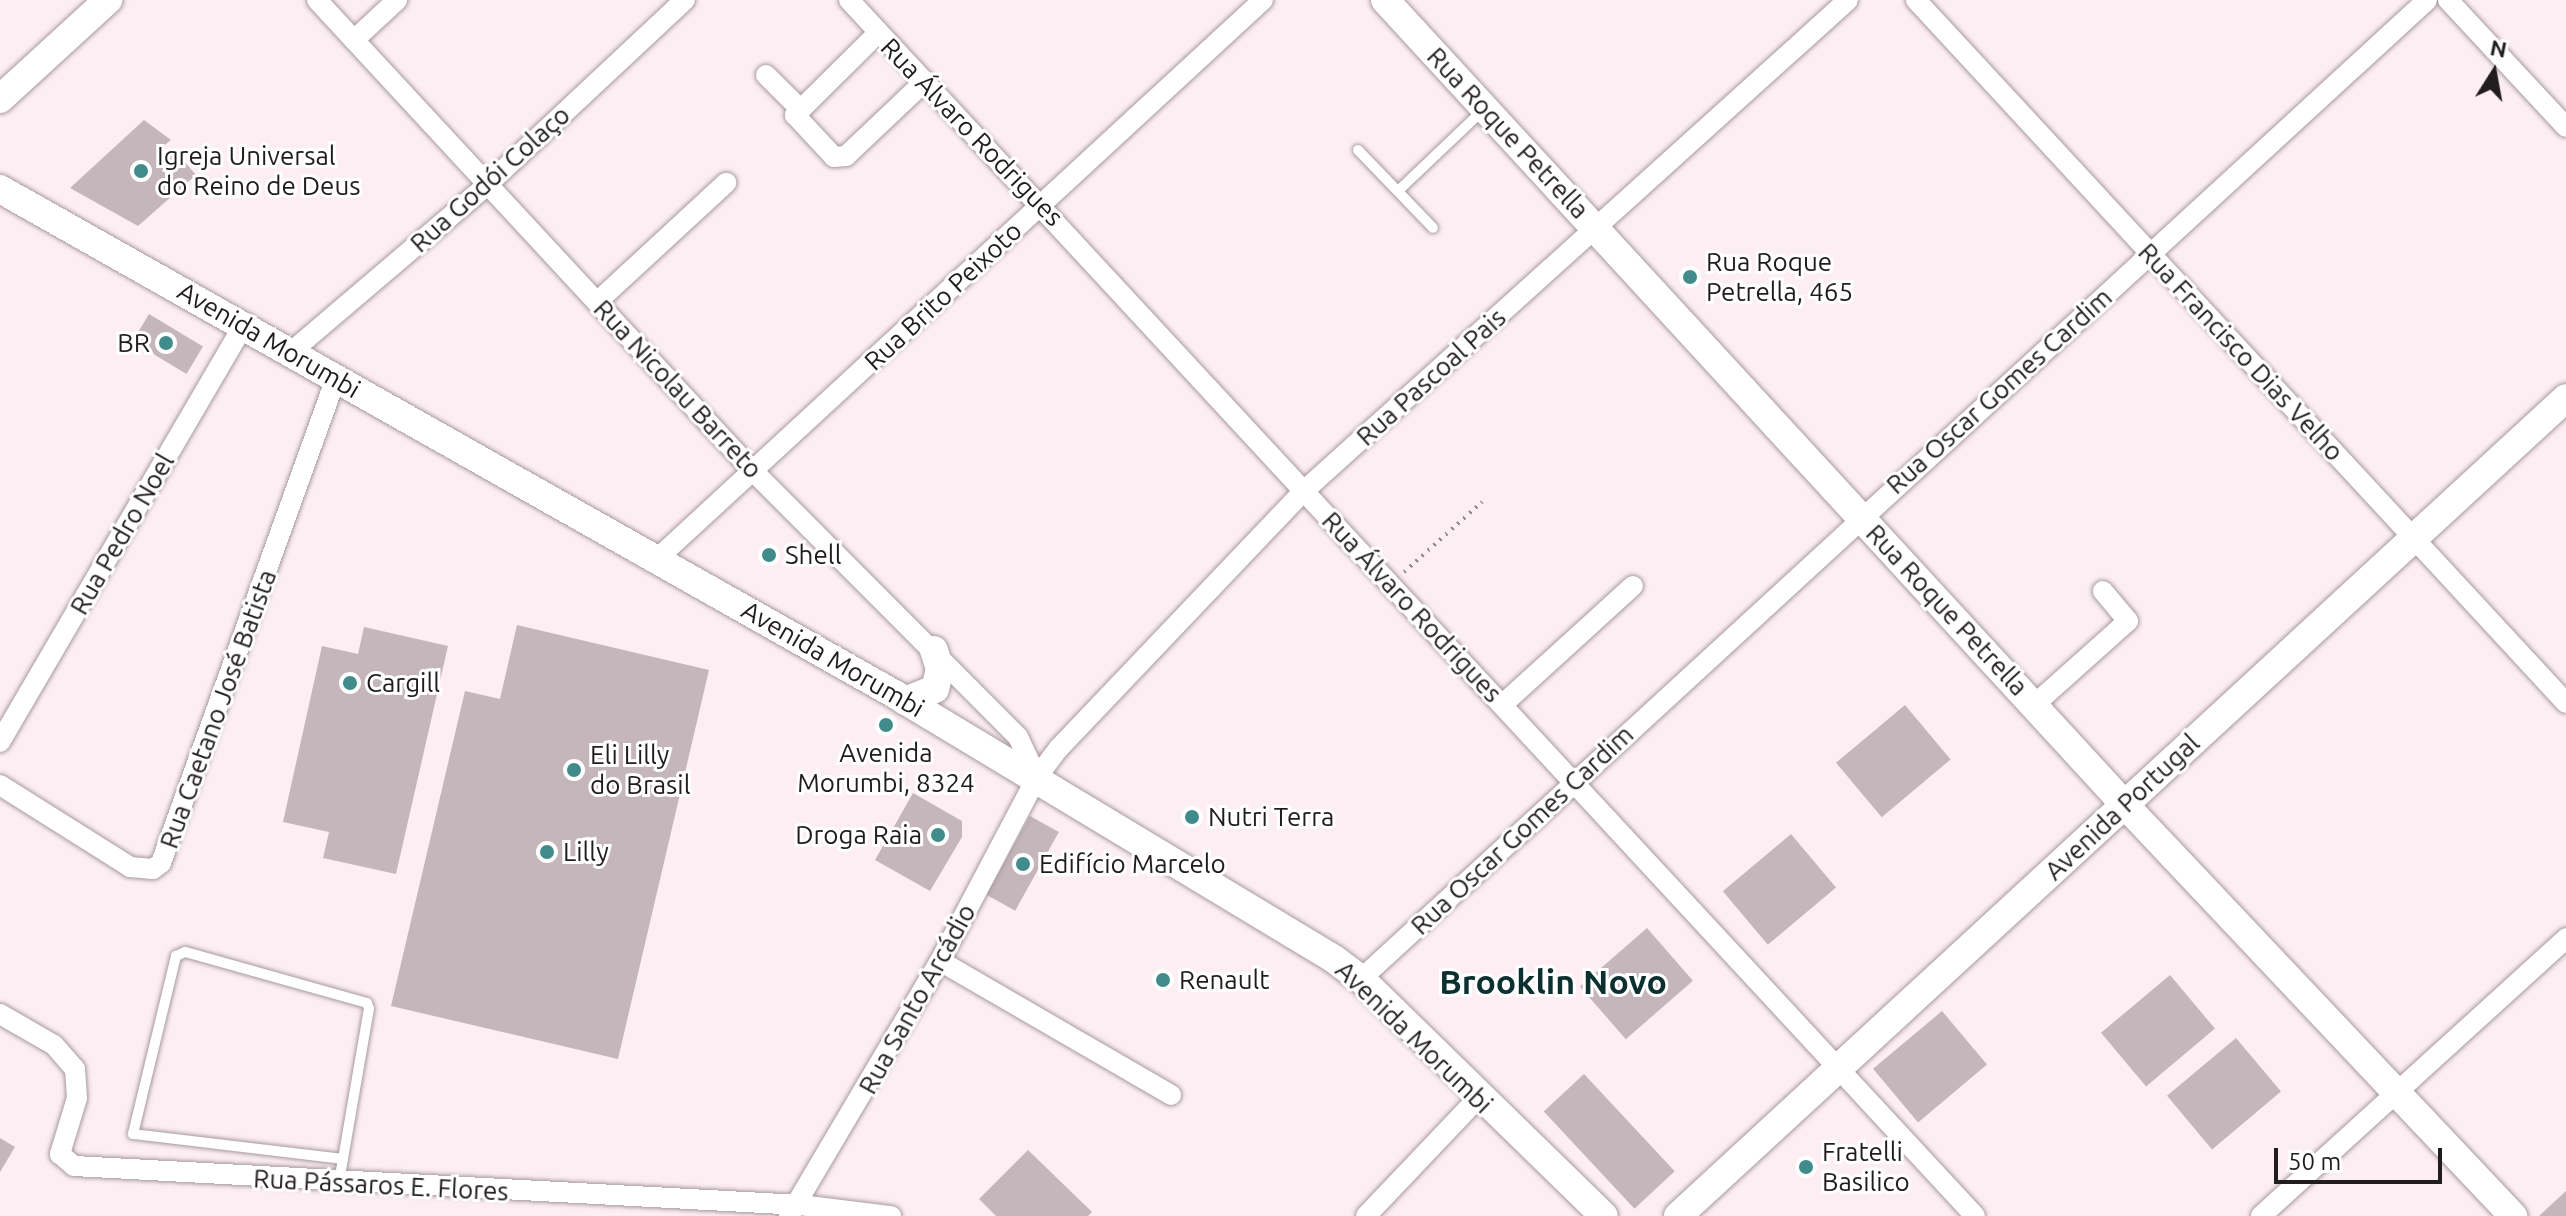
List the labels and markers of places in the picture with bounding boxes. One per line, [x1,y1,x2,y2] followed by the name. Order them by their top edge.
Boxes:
[157,140,361,202] place label: Igreja Universal do Reino de Deus
[132,162,150,180] marker: Igreja Universal do Reino de Deus
[1706,246,1853,308] place label: Rua Roque Petrella, 465
[1681,268,1699,286] marker: Rua Roque Petrella, 465
[117,327,150,359] place label: BR
[157,334,175,352] marker: BR
[785,539,841,571] place label: Shell
[760,546,778,564] marker: Shell
[366,667,440,699] place label: Cargill
[341,674,359,692] marker: Cargill
[877,716,895,734] marker: Avenida Morumbi, 8324
[797,737,975,798] place label: Avenida Morumbi, 8324
[590,739,690,800] place label: Eli Lilly do Brasil
[565,761,583,779] marker: Eli Lilly do Brasil
[1208,801,1334,833] place label: Nutri Terra
[1183,808,1201,826] marker: Nutri Terra
[795,819,922,851] place label: Droga Raia
[929,826,947,844] marker: Droga Raia
[563,836,609,868] place label: Lilly
[538,843,556,861] marker: Lilly
[1039,848,1226,880] place label: Edifício Marcelo
[1014,855,1032,873] marker: Edifício Marcelo
[1179,964,1270,996] place label: Renault
[1154,971,1172,989] marker: Renault
[1822,1136,1910,1198] place label: Fratelli Basilico
[1797,1158,1815,1176] marker: Fratelli Basilico

